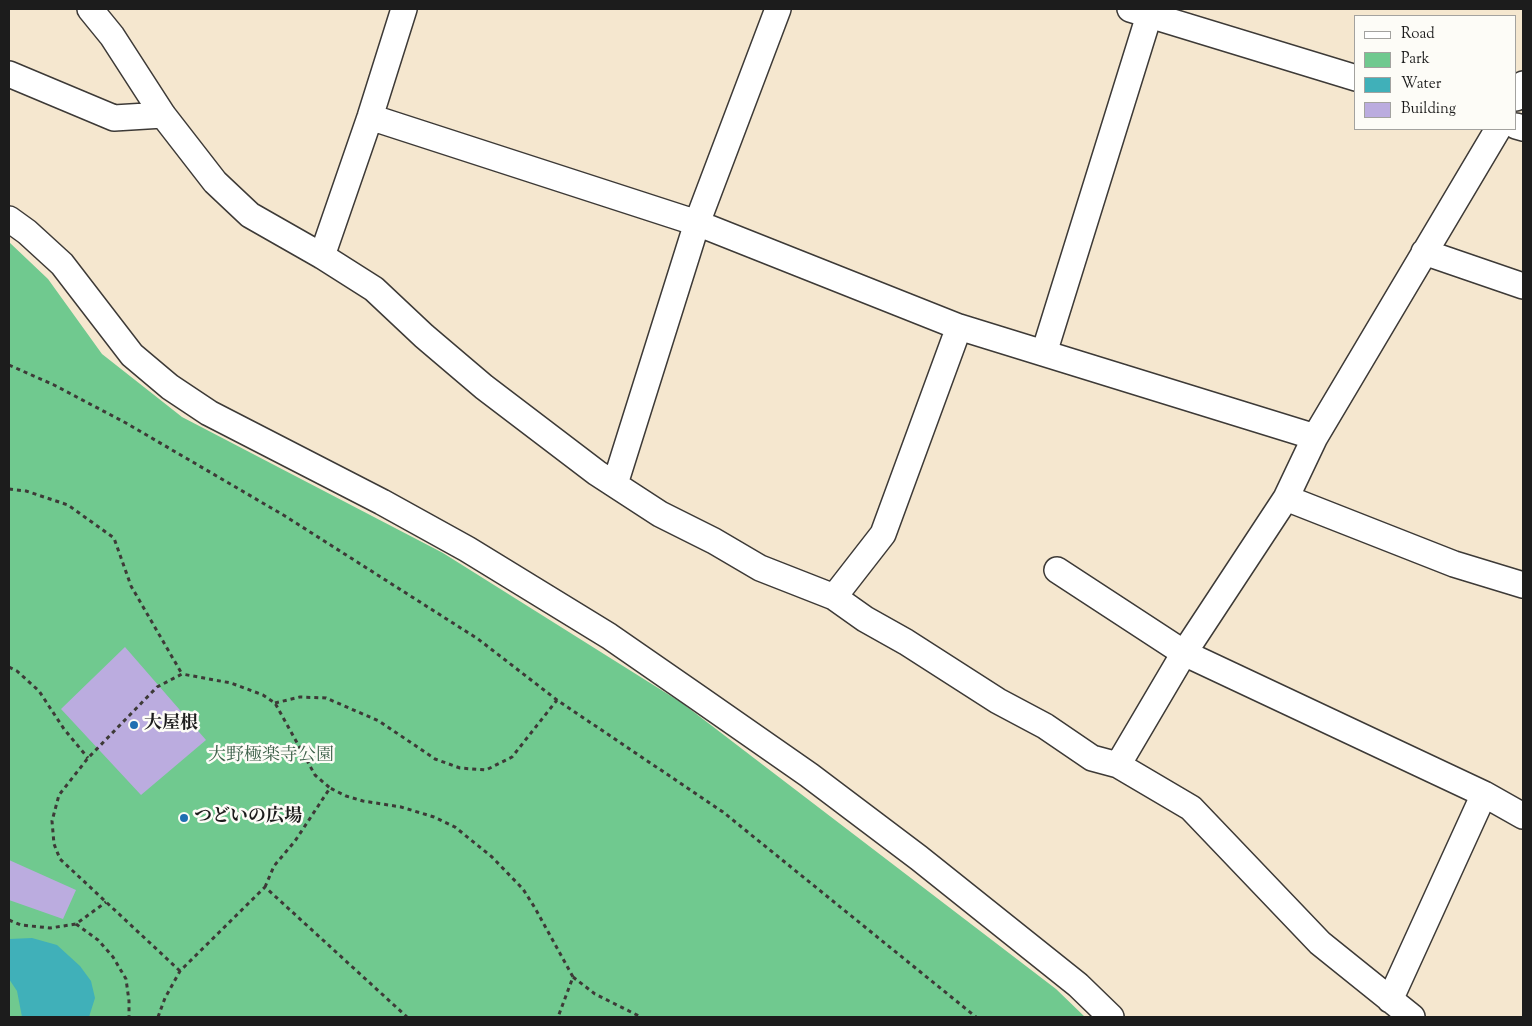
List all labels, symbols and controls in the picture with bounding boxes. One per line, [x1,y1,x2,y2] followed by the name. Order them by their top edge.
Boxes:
[1354,15,1517,130] legend
[1401,24,1435,45] text: Road
[1401,49,1430,70] text: Park
[1401,74,1441,95] text: Water
[1401,99,1456,120] text: Building
[144,714,198,736] place label: 大屋根
[128,719,140,731] marker: 大屋根
[208,746,334,768] park label: 大野極楽寺公園
[194,807,302,829] place label: つどいの広場
[178,812,190,824] marker: つどいの広場

